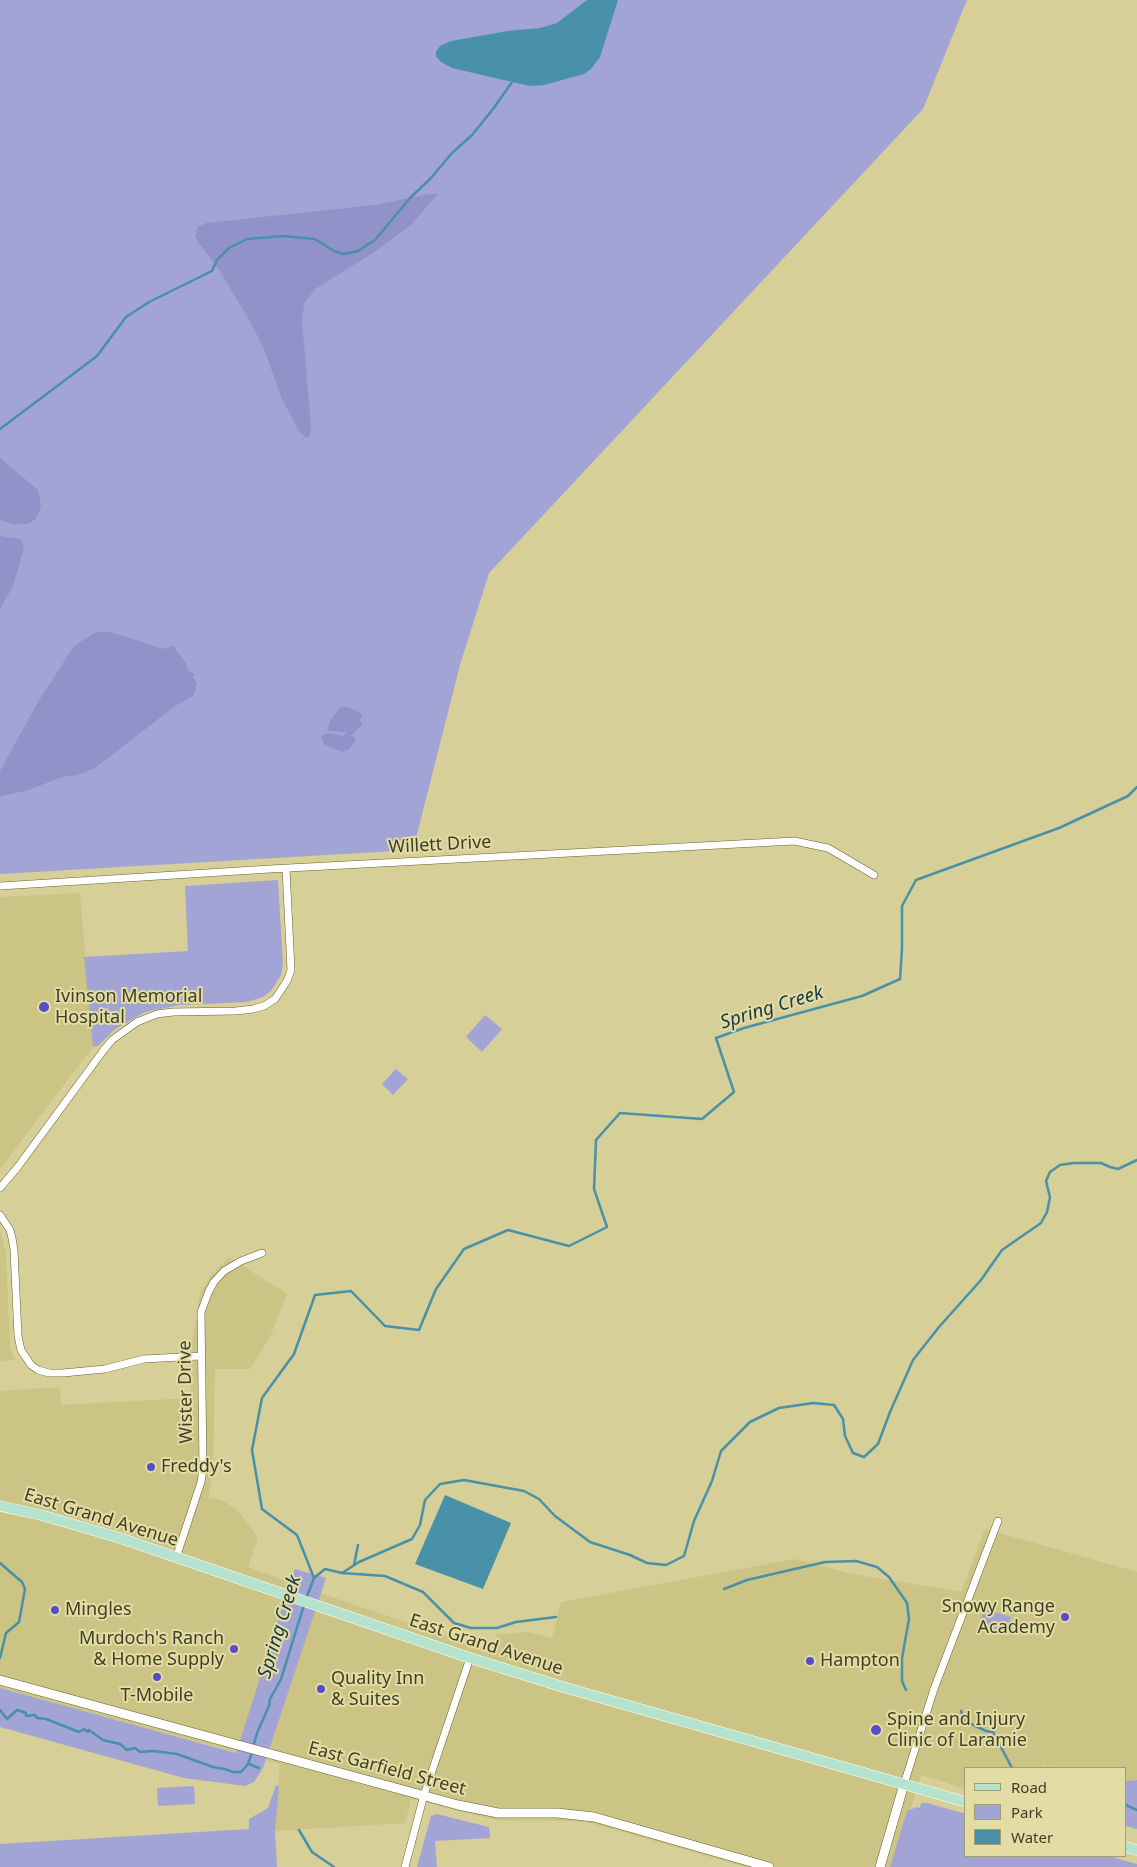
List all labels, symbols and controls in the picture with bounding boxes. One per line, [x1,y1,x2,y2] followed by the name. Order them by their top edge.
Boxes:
[388,832,492,858] street label: Willett Drive
[718,981,826,1035] water label: Spring Creek
[55,986,202,1028] place label: Ivinson Memorial Hospital
[37,1000,51,1014] marker: Ivinson Memorial Hospital
[174,1340,198,1444] street label: Wister Drive
[161,1456,232,1478] place label: Freddy's
[145,1461,157,1473] marker: Freddy's
[21,1484,181,1552] street label: East Grand Avenue
[253,1573,307,1681] water label: Spring Creek
[942,1596,1055,1638] place label: Snowy Range Academy
[65,1599,132,1621] place label: Mingles
[49,1604,61,1616] marker: Mingles
[406,1610,566,1680] street label: East Grand Avenue
[1059,1611,1071,1623] marker: Snowy Range Academy
[79,1628,224,1670] place label: Murdoch's Ranch & Home Supply
[228,1643,240,1655] marker: Murdoch's Ranch & Home Supply
[820,1650,900,1672] place label: Hampton
[804,1655,816,1667] marker: Hampton
[331,1668,424,1710] place label: Quality Inn & Suites
[151,1671,163,1683] marker: T-Mobile
[315,1683,327,1695] marker: Quality Inn & Suites
[121,1685,193,1707] place label: T-Mobile
[887,1709,1027,1752] place label: Spine and Injury Clinic of Laramie
[869,1723,883,1737] marker: Spine and Injury Clinic of Laramie
[306,1738,468,1800] street label: East Garfield Street
[964,1767,1127,1857] legend
[1011,1777,1047,1797] text: Road
[1011,1802,1043,1822] text: Park
[1011,1827,1053,1847] text: Water

